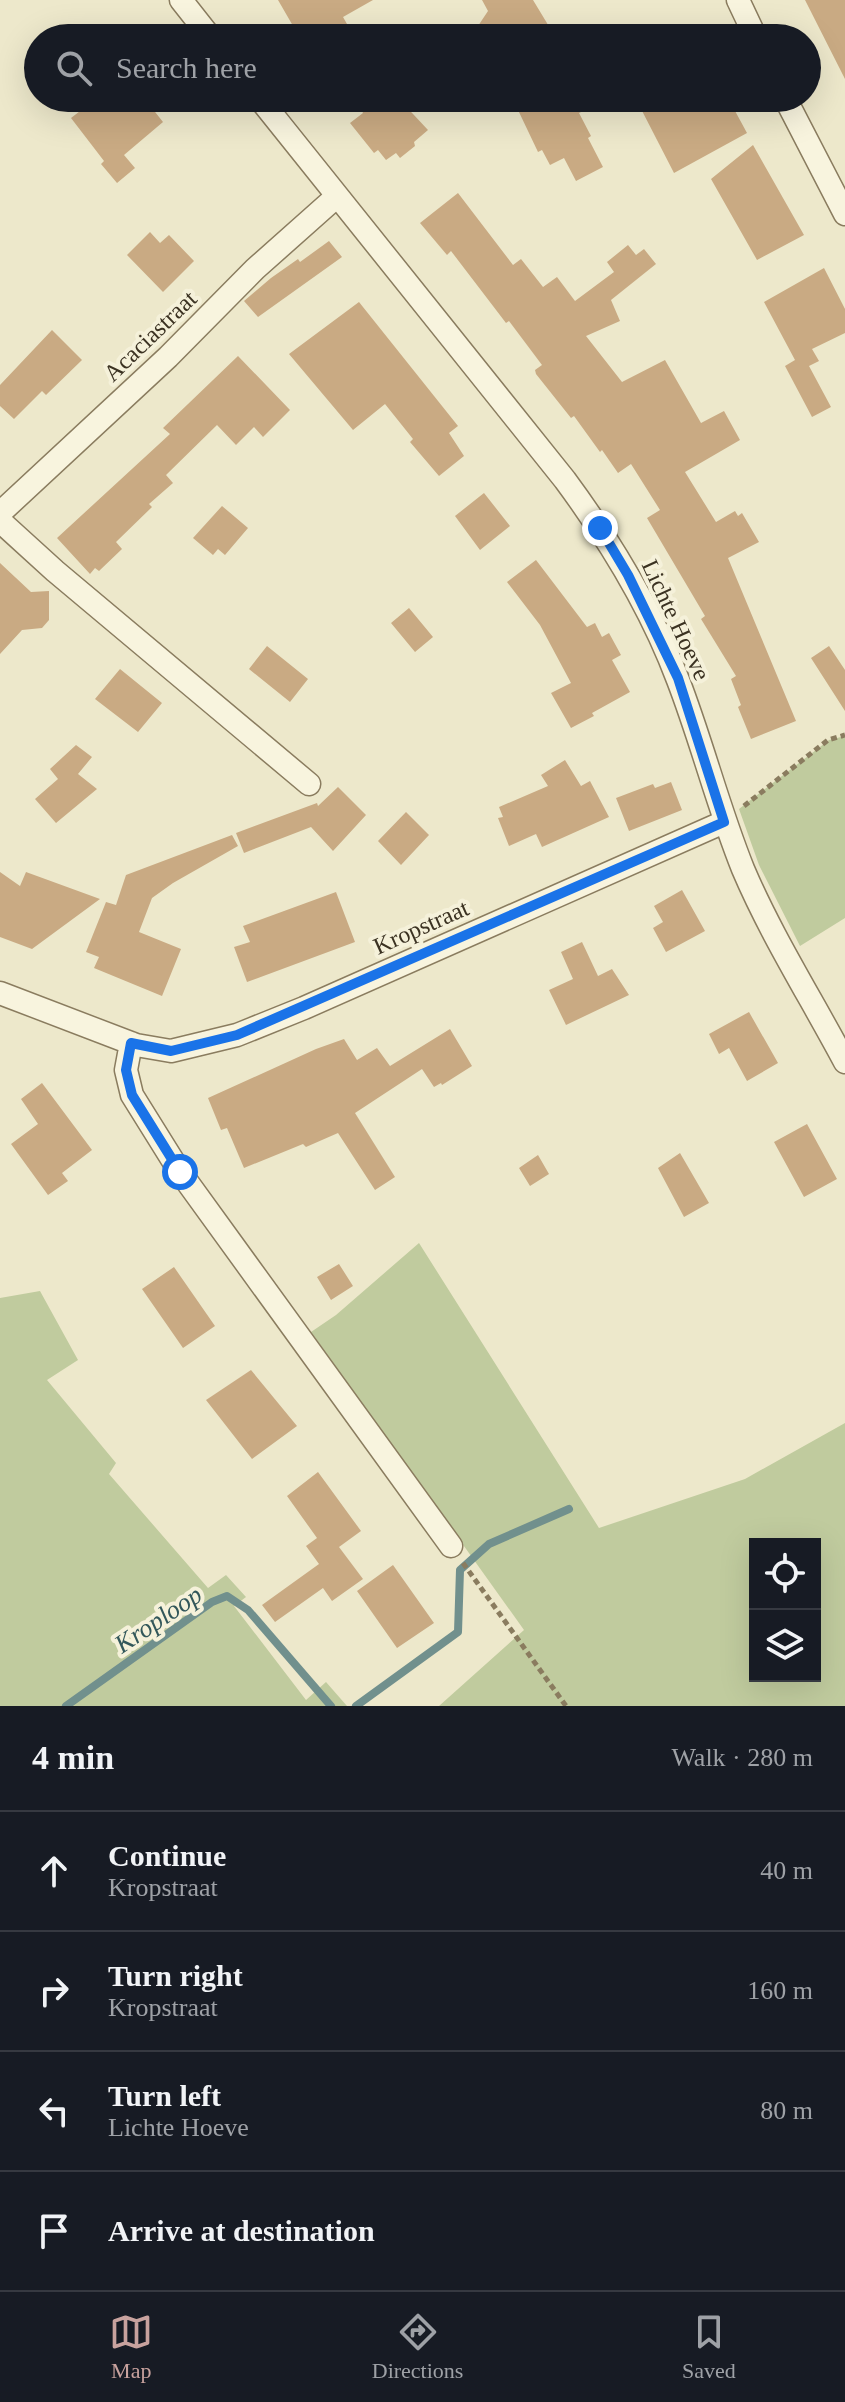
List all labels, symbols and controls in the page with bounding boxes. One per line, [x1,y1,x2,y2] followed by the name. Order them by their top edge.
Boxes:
[24,24,821,112] search box
[52,46,96,90] icon: search
[116,51,257,84] text: Search here
[98,285,202,387] street label: Acaciastraat
[582,510,618,546] route end
[637,556,715,684] street label: Lichte Hoeve
[369,894,473,959] street label: Kropstraat
[162,1154,198,1190] route start
[749,1538,821,1682] map controls
[749,1538,821,1610] button: locate
[108,1580,207,1660] water label: Kroploop
[749,1610,821,1682] button: layers
[32,1739,114,1776] text: 4 min
[671,1743,813,1772] text: Walk · 280 m
[108,1839,226,1872] text: Continue
[32,1849,76,1893] icon: ahead
[760,1856,813,1885] text: 40 m
[108,1873,218,1902] text: Kropstraat
[108,1959,243,1992] text: Turn right
[32,1969,76,2013] icon: right
[747,1976,813,2005] text: 160 m
[108,1993,218,2022] text: Kropstraat
[108,2079,221,2112] text: Turn left
[32,2089,76,2133] icon: left
[760,2096,813,2125] text: 80 m
[108,2113,249,2142] text: Lichte Hoeve
[32,2209,76,2253] icon: arrive
[108,2214,375,2247] text: Arrive at destination
[109,2310,153,2384] tab: Map
[372,2310,463,2384] tab: Directions
[682,2310,736,2384] tab: Saved

